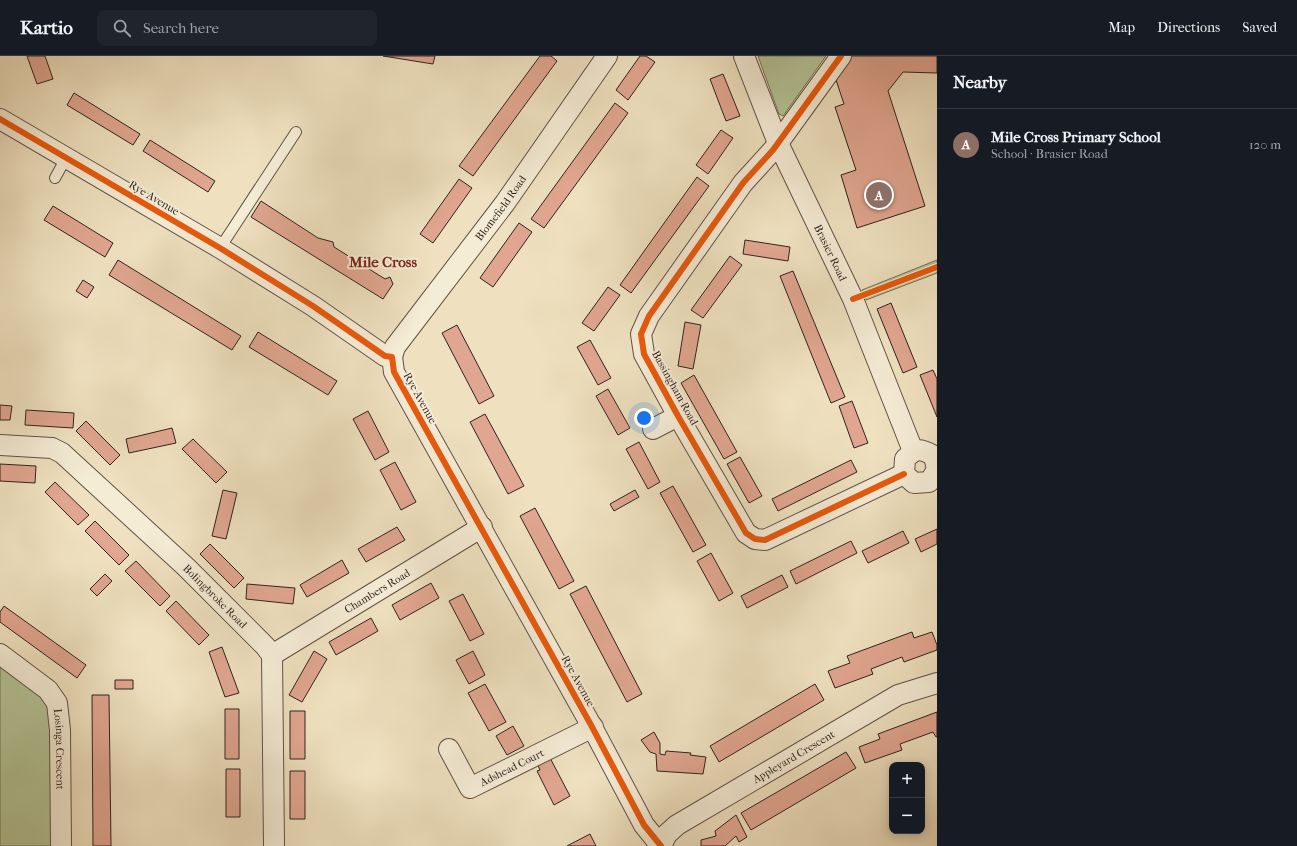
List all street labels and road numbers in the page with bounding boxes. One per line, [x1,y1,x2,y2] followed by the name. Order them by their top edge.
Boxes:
[472,172,529,243] street label: Blomefield Road
[126,178,182,218] street label: Rye Avenue
[812,222,850,284] street label: Brasier Road
[649,348,701,428] street label: Bassingham Road
[401,370,440,426] street label: Rye Avenue
[181,562,251,632] street label: Bolingbroke Road
[342,565,413,616] street label: Chambers Road
[559,653,598,709] street label: Rye Avenue
[51,708,67,790] street label: Losinga Crescent
[749,727,837,786] street label: Appleyard Crescent
[477,746,546,789] street label: Adshead Court

